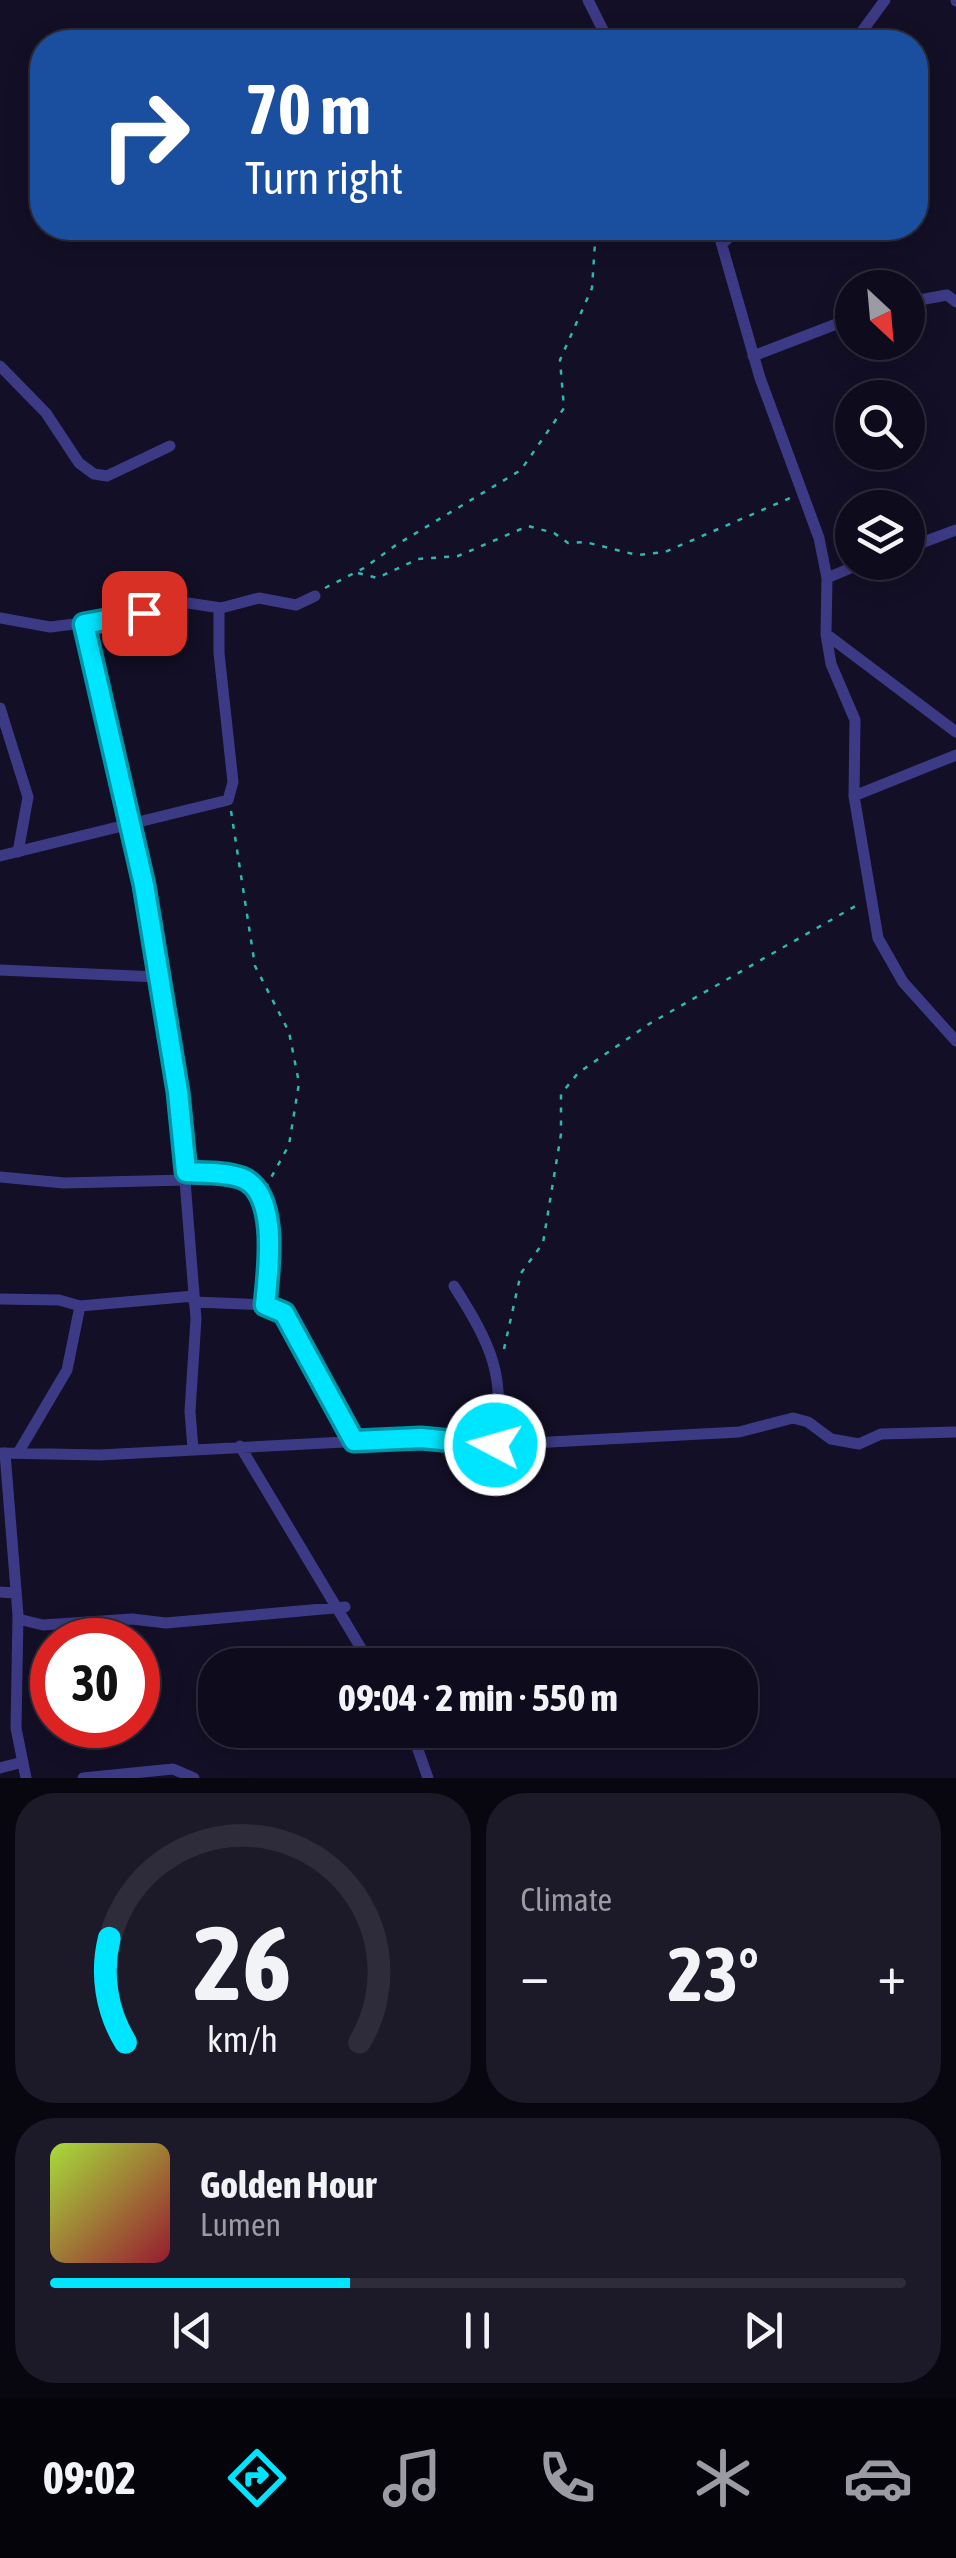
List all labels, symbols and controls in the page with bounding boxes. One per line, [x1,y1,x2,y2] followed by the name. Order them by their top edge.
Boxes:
[245,69,371,149] text: 70 m
[80,70,210,200] icon: right
[245,152,403,204] text: Turn right
[835,270,925,360] north arrow
[835,270,925,580] map controls
[835,380,925,470] button: search
[835,490,925,580] button: layers
[102,571,187,656] pin
[117,586,172,641] icon: arrive
[443,1393,547,1497] position arrow
[30,1618,160,1748] speed limit sign: 30
[338,1676,618,1719] text: 09:04 · 2 min · 550 m
[521,1881,612,1918] text: Climate
[194,1903,292,2022] text: 26
[668,1931,759,2017] text: 23°
[521,1943,549,2006] text: −
[877,1943,906,2006] text: +
[207,2019,278,2060] text: km/h
[200,2163,376,2206] text: Golden Hour
[200,2206,281,2243] text: Lumen
[165,2303,220,2358] icon: previous
[450,2303,505,2358] icon: pause
[736,2303,791,2358] icon: next
[222,2443,292,2513] icon: directions
[377,2443,447,2513] icon: music
[532,2443,602,2513] icon: phone
[688,2443,758,2513] icon: climate
[843,2443,913,2513] icon: car
[43,2452,136,2504] text: 09:02

